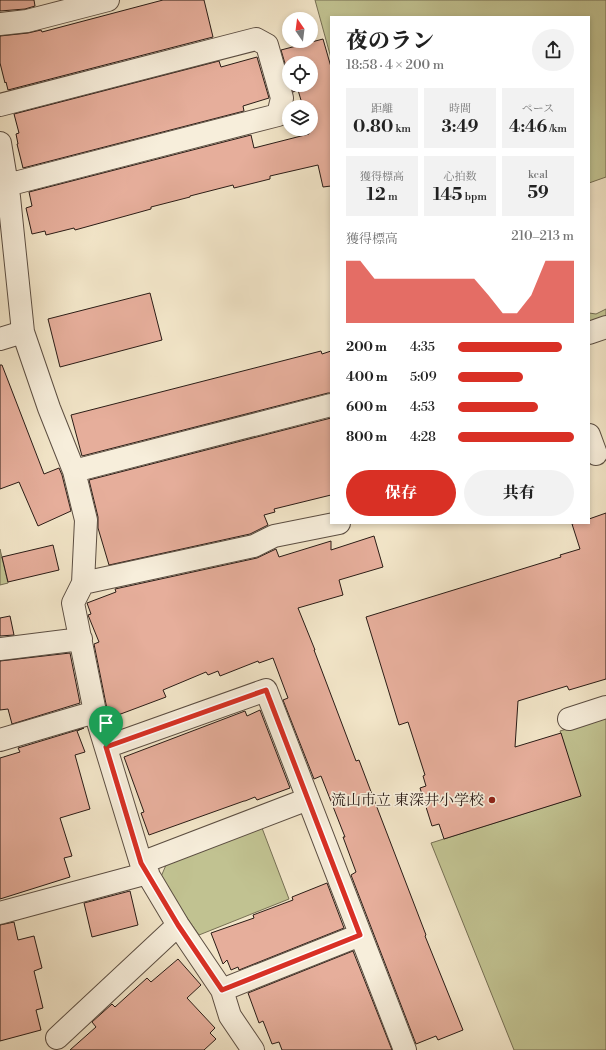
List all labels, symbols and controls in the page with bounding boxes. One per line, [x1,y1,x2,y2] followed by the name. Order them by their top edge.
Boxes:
[282,12,318,48] north arrow
[282,12,318,136] map controls
[346,28,434,55] text: 夜のラン
[532,29,574,71] button: share
[282,56,318,92] button: locate
[346,57,444,73] text: 18:58 · 4 × 200 m
[282,100,318,136] button: layers
[371,102,393,116] text: 距離
[449,102,471,116] text: 時間
[522,102,554,116] text: ペース
[353,116,393,138] text: 0.80
[442,116,479,138] text: 3:49
[509,116,547,138] text: 4:46
[393,122,411,136] text: km
[547,122,567,136] text: /km
[528,168,548,182] text: kcal
[360,170,404,184] text: 獲得標高
[444,170,477,184] text: 心拍数
[527,182,549,204] text: 59
[366,184,386,206] text: 12
[433,184,462,206] text: 145
[386,190,398,204] text: m
[462,190,487,204] text: bpm
[511,228,574,244] text: 210–213 m
[346,231,398,247] text: 獲得標高
[346,339,387,355] text: 200 m
[410,339,435,355] text: 4:35
[346,369,388,385] text: 400 m
[410,369,437,385] text: 5:09
[346,399,387,415] text: 600 m
[410,399,435,415] text: 4:53
[346,429,387,445] text: 800 m
[410,429,436,445] text: 4:28
[346,470,456,516] button: 保存
[464,470,574,516] button: 共有
[89,706,123,747] pin
[95,712,117,734] icon: arrive
[331,791,484,810] place label: 流山市立 東深井小学校
[487,795,497,805] marker: 流山市立 東深井小学校

